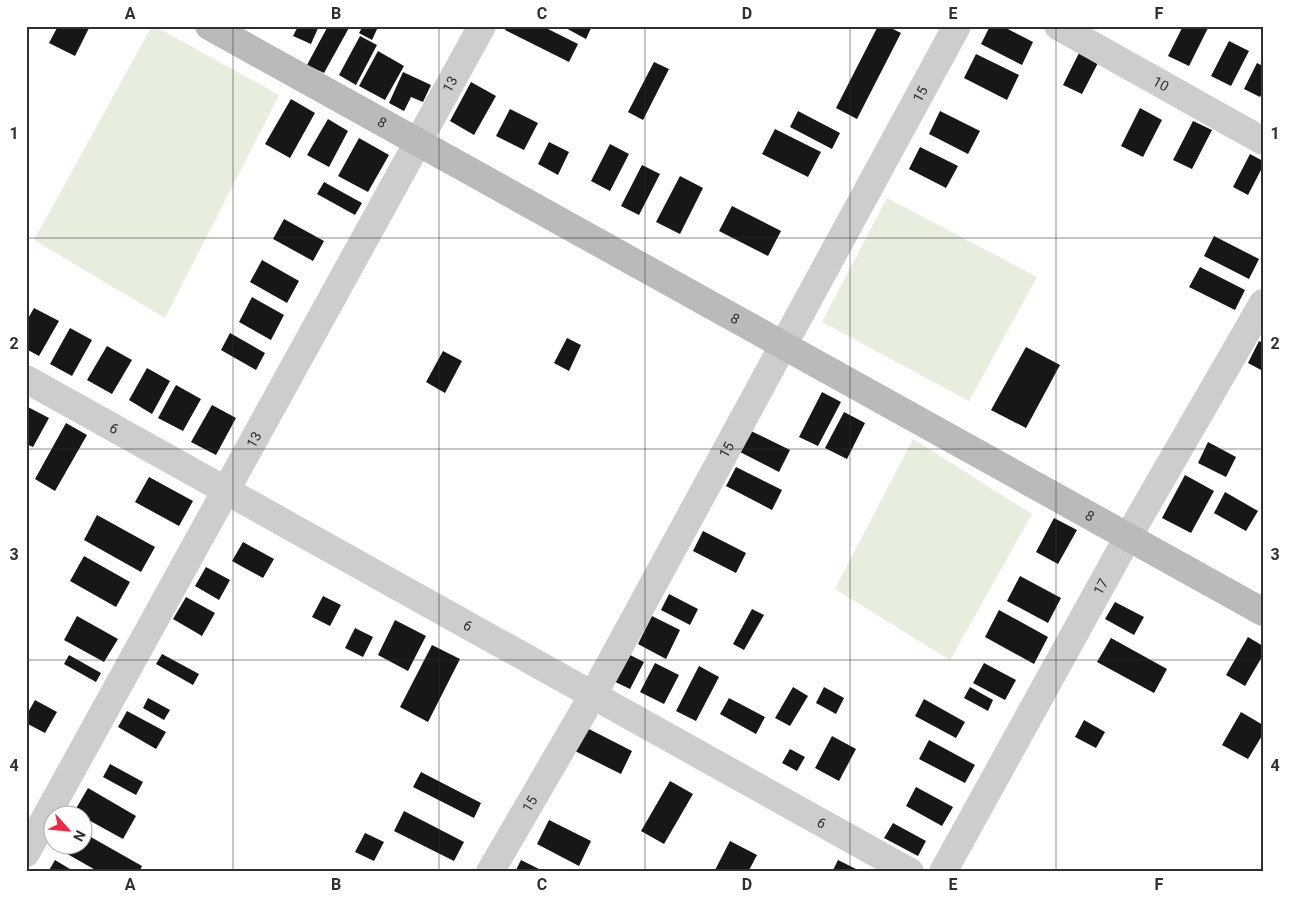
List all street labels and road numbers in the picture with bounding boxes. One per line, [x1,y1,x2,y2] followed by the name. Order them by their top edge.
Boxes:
[439,73,461,95] street label: 13
[1150,73,1172,95] street label: 10
[909,83,931,105] street label: 15
[375,113,389,131] street label: 8
[728,310,743,327] street label: 8
[107,419,122,437] street label: 6
[243,429,265,450] street label: 13
[716,439,737,460] street label: 15
[1083,507,1097,525] street label: 8
[1090,576,1111,597] street label: 17
[461,617,475,634] street label: 6
[519,793,541,815] street label: 15
[814,814,829,832] street label: 6

